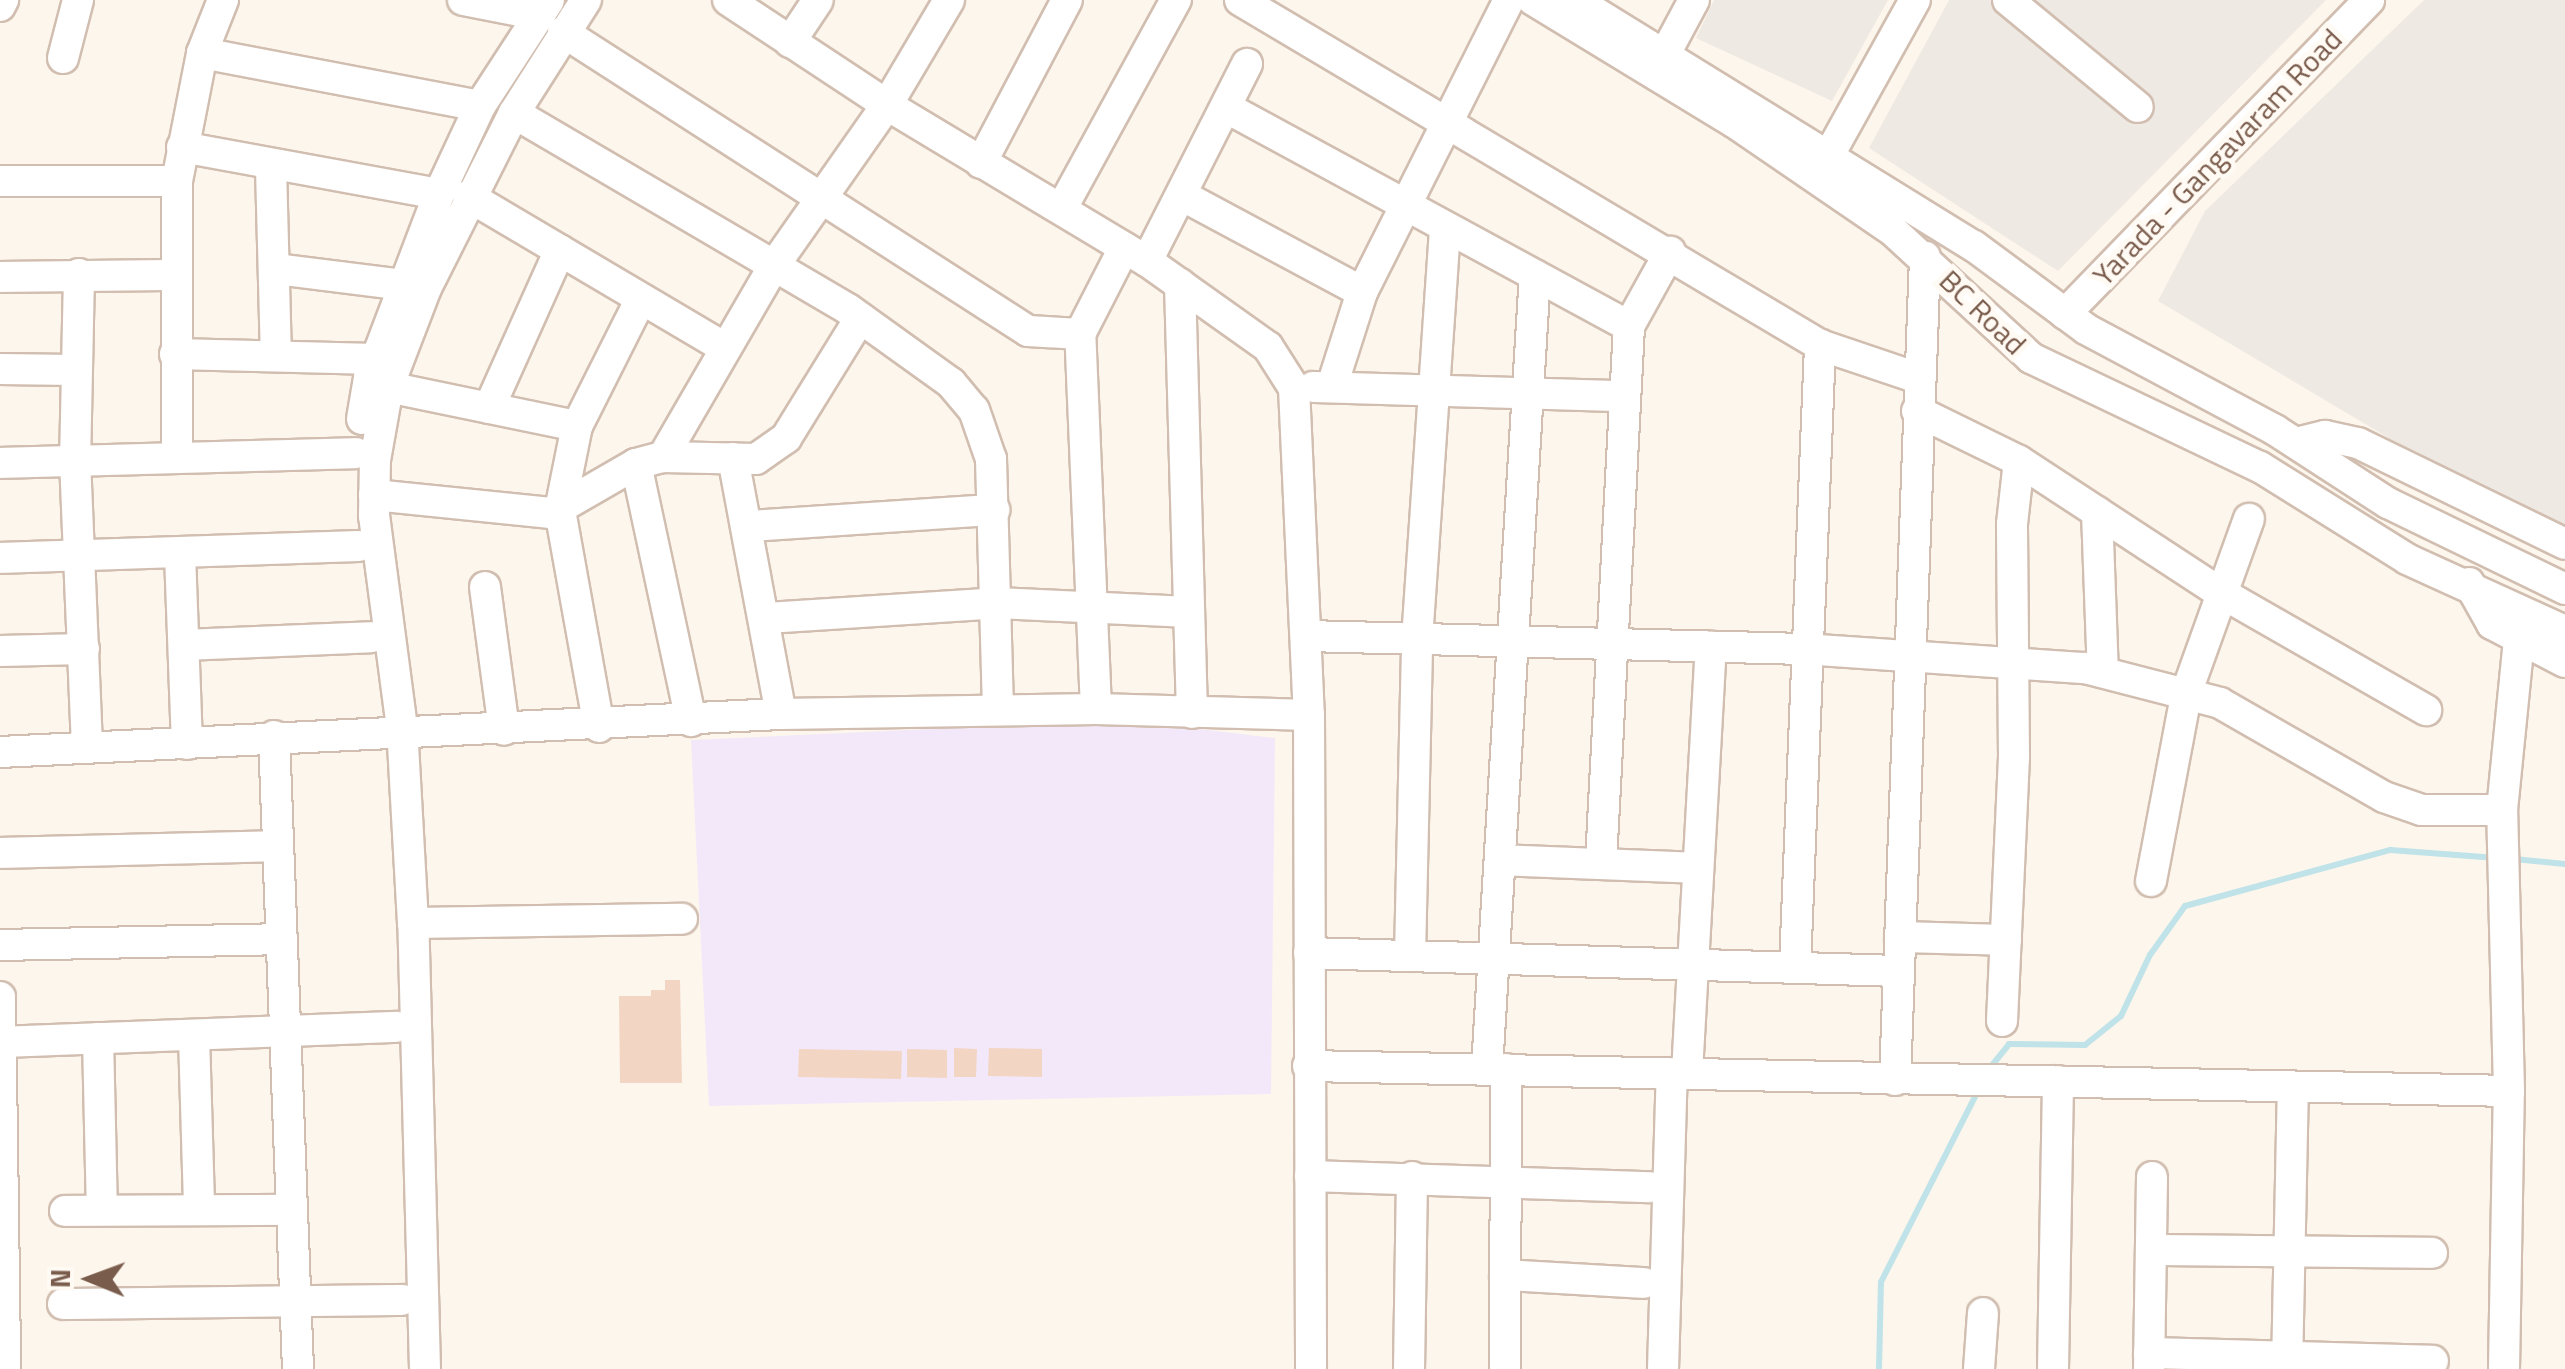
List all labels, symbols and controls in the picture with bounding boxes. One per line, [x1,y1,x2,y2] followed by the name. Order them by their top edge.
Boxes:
[2085,21,2349,293] street label: Yarada - Gangavaram Road
[1932,262,2034,362] street label: BC Road
[40,1229,140,1329] north arrow
[38,1268,81,1289] text: N

